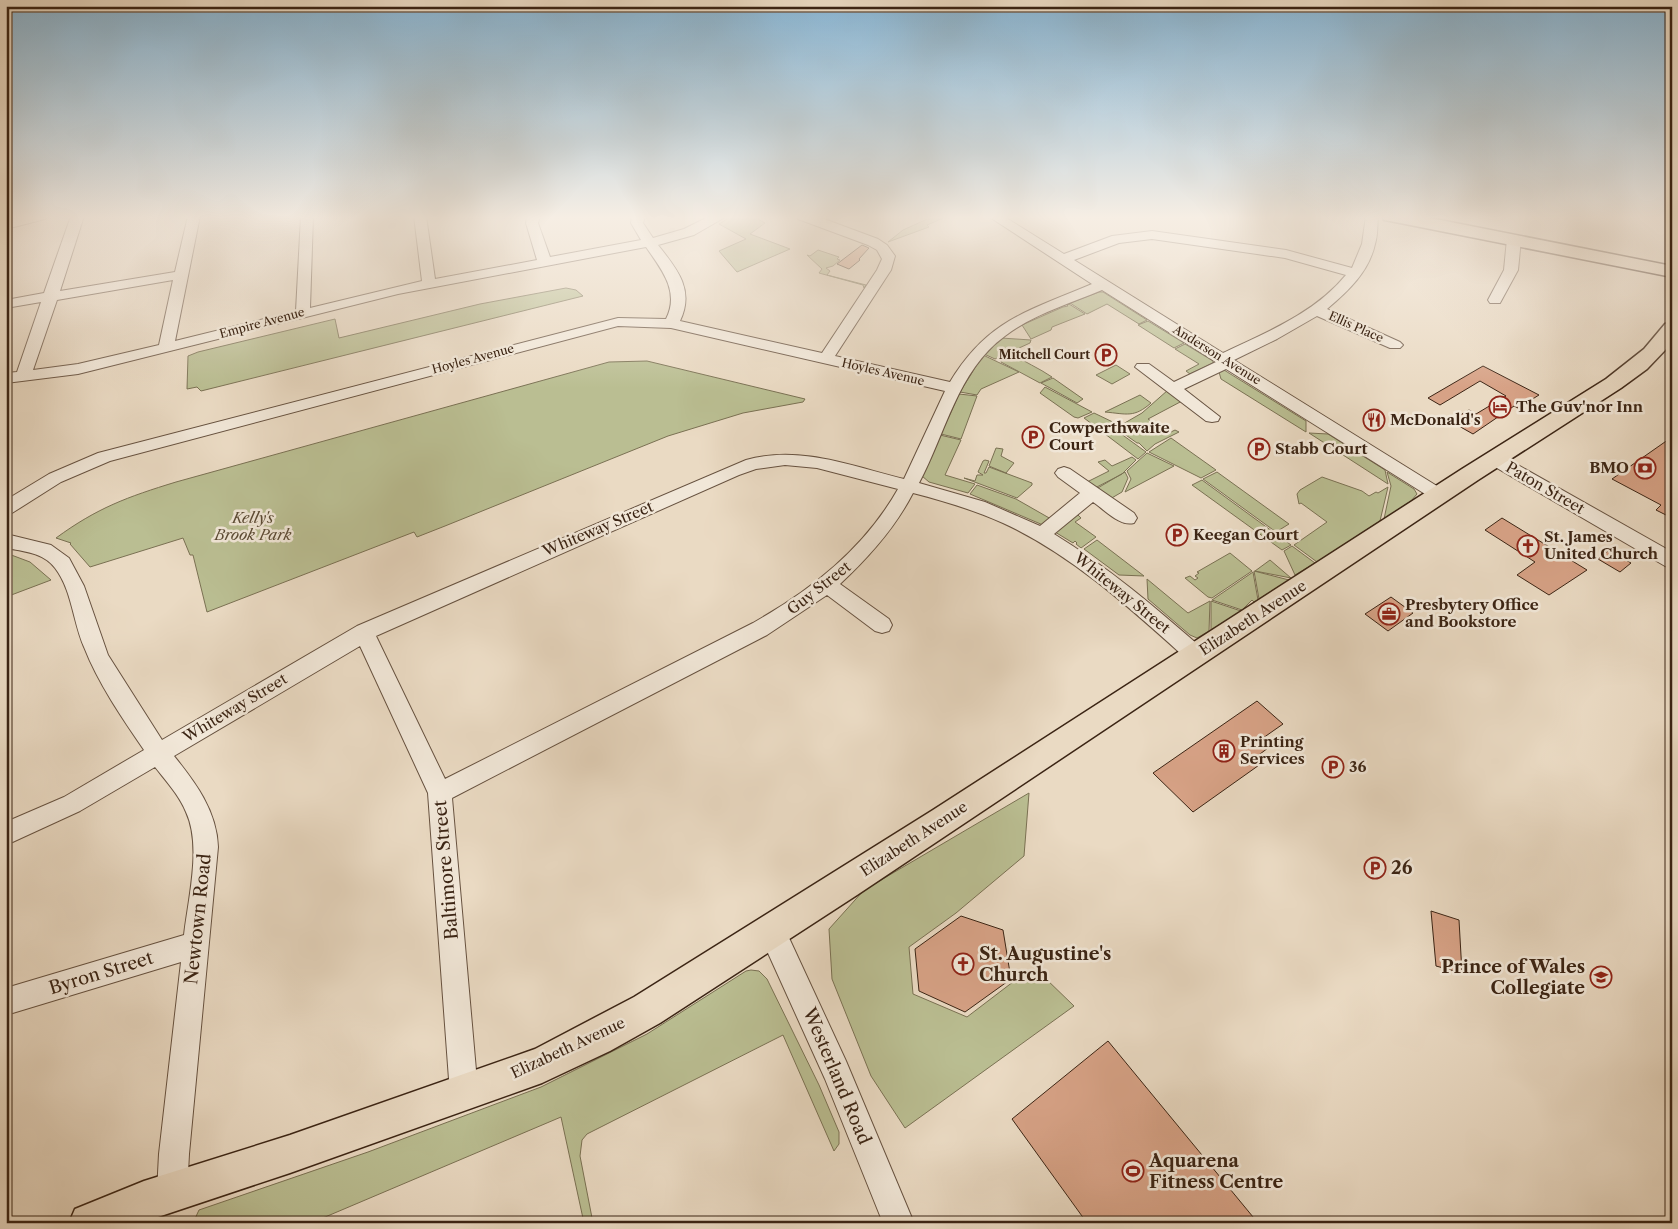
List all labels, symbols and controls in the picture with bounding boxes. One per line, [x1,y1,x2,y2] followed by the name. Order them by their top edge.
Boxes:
[218,304,306,341] street label: Empire Avenue
[1327,308,1386,345] street label: Ellis Place
[1170,321,1264,388] street label: Anderson Avenue
[430,340,516,377] street label: Hoyles Avenue
[1094,343,1118,367] parking icon: Mitchell Court
[999,347,1090,362] place label: Mitchell Court
[840,355,926,388] street label: Hoyles Avenue
[1488,395,1512,419] hotel icon: The Guv'nor Inn
[1516,397,1644,416] place label: The Guv'nor Inn
[1362,408,1386,432] restaurant icon: McDonald's
[1390,410,1481,429] place label: McDonald's
[1049,418,1170,454] place label: Cowperthwaite Court
[1021,425,1045,449] parking icon: Cowperthwaite Court
[1247,437,1271,461] parking icon: Stabb Court
[1275,439,1368,458] place label: Stabb Court
[1633,456,1657,480] bank icon: BMO
[1502,457,1589,518] street label: Paton Street
[1589,458,1629,477] place label: BMO
[539,496,657,561] street label: Whiteway Street
[213,508,292,544] park label: Kelly's Brook Park
[1165,523,1189,547] parking icon: Keegan Court
[1193,525,1299,544] place label: Keegan Court
[1544,527,1659,563] place label: St. James United Church
[1516,534,1540,558] church icon: St. James United Church
[1070,547,1175,638] street label: Whiteway Street
[783,556,855,618] street label: Guy Street
[1196,576,1310,659] street label: Elizabeth Avenue
[1405,595,1539,631] place label: Presbytery Office and Bookstore
[1377,602,1401,626] office icon: Presbytery Office and Bookstore
[178,669,291,747] street label: Whiteway Street
[1240,732,1305,768] place label: Printing Services
[1212,739,1236,763] building icon: Printing Services
[1321,755,1345,779] parking icon: 36
[1349,757,1366,776] place label: 36
[857,797,971,880] street label: Elizabeth Avenue
[429,799,463,941] street label: Baltimore Street
[180,852,216,986] street label: Newtown Road
[1363,856,1387,880] parking icon: 26
[1391,857,1413,879] place label: 26
[979,943,1111,986] place label: St. Augustine's Church
[46,947,156,999] street label: Byron Street
[951,952,975,976] church icon: St. Augustine's Church
[1441,956,1585,999] place label: Prince of Wales Collegiate
[1589,965,1613,989] school or university icon: Prince of Wales Collegiate
[798,1003,876,1148] street label: Westerland Road
[508,1013,628,1082] street label: Elizabeth Avenue
[1148,1150,1283,1193] place label: Aquarena Fitness Centre
[1121,1159,1145,1183] sports icon: Aquarena Fitness Centre

